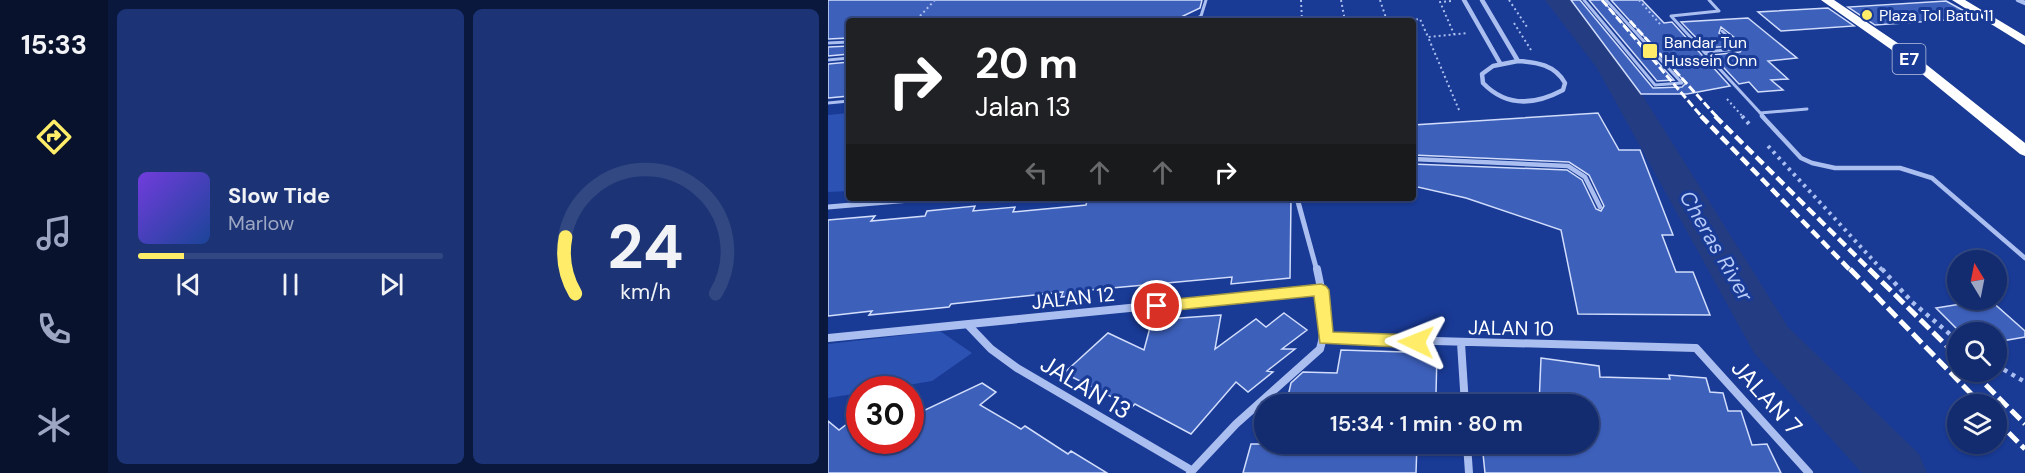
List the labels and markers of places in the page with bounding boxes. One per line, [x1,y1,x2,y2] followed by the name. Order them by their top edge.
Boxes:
[1879,5,1994,26] place label: Plaza Tol Batu 11
[1860,8,1874,22] marker: Plaza Tol Batu 11
[1664,32,1757,71] place label: Bandar Tun Hussein Onn
[1641,42,1659,60] marker: Bandar Tun Hussein Onn
[1131,280,1182,331] pin

